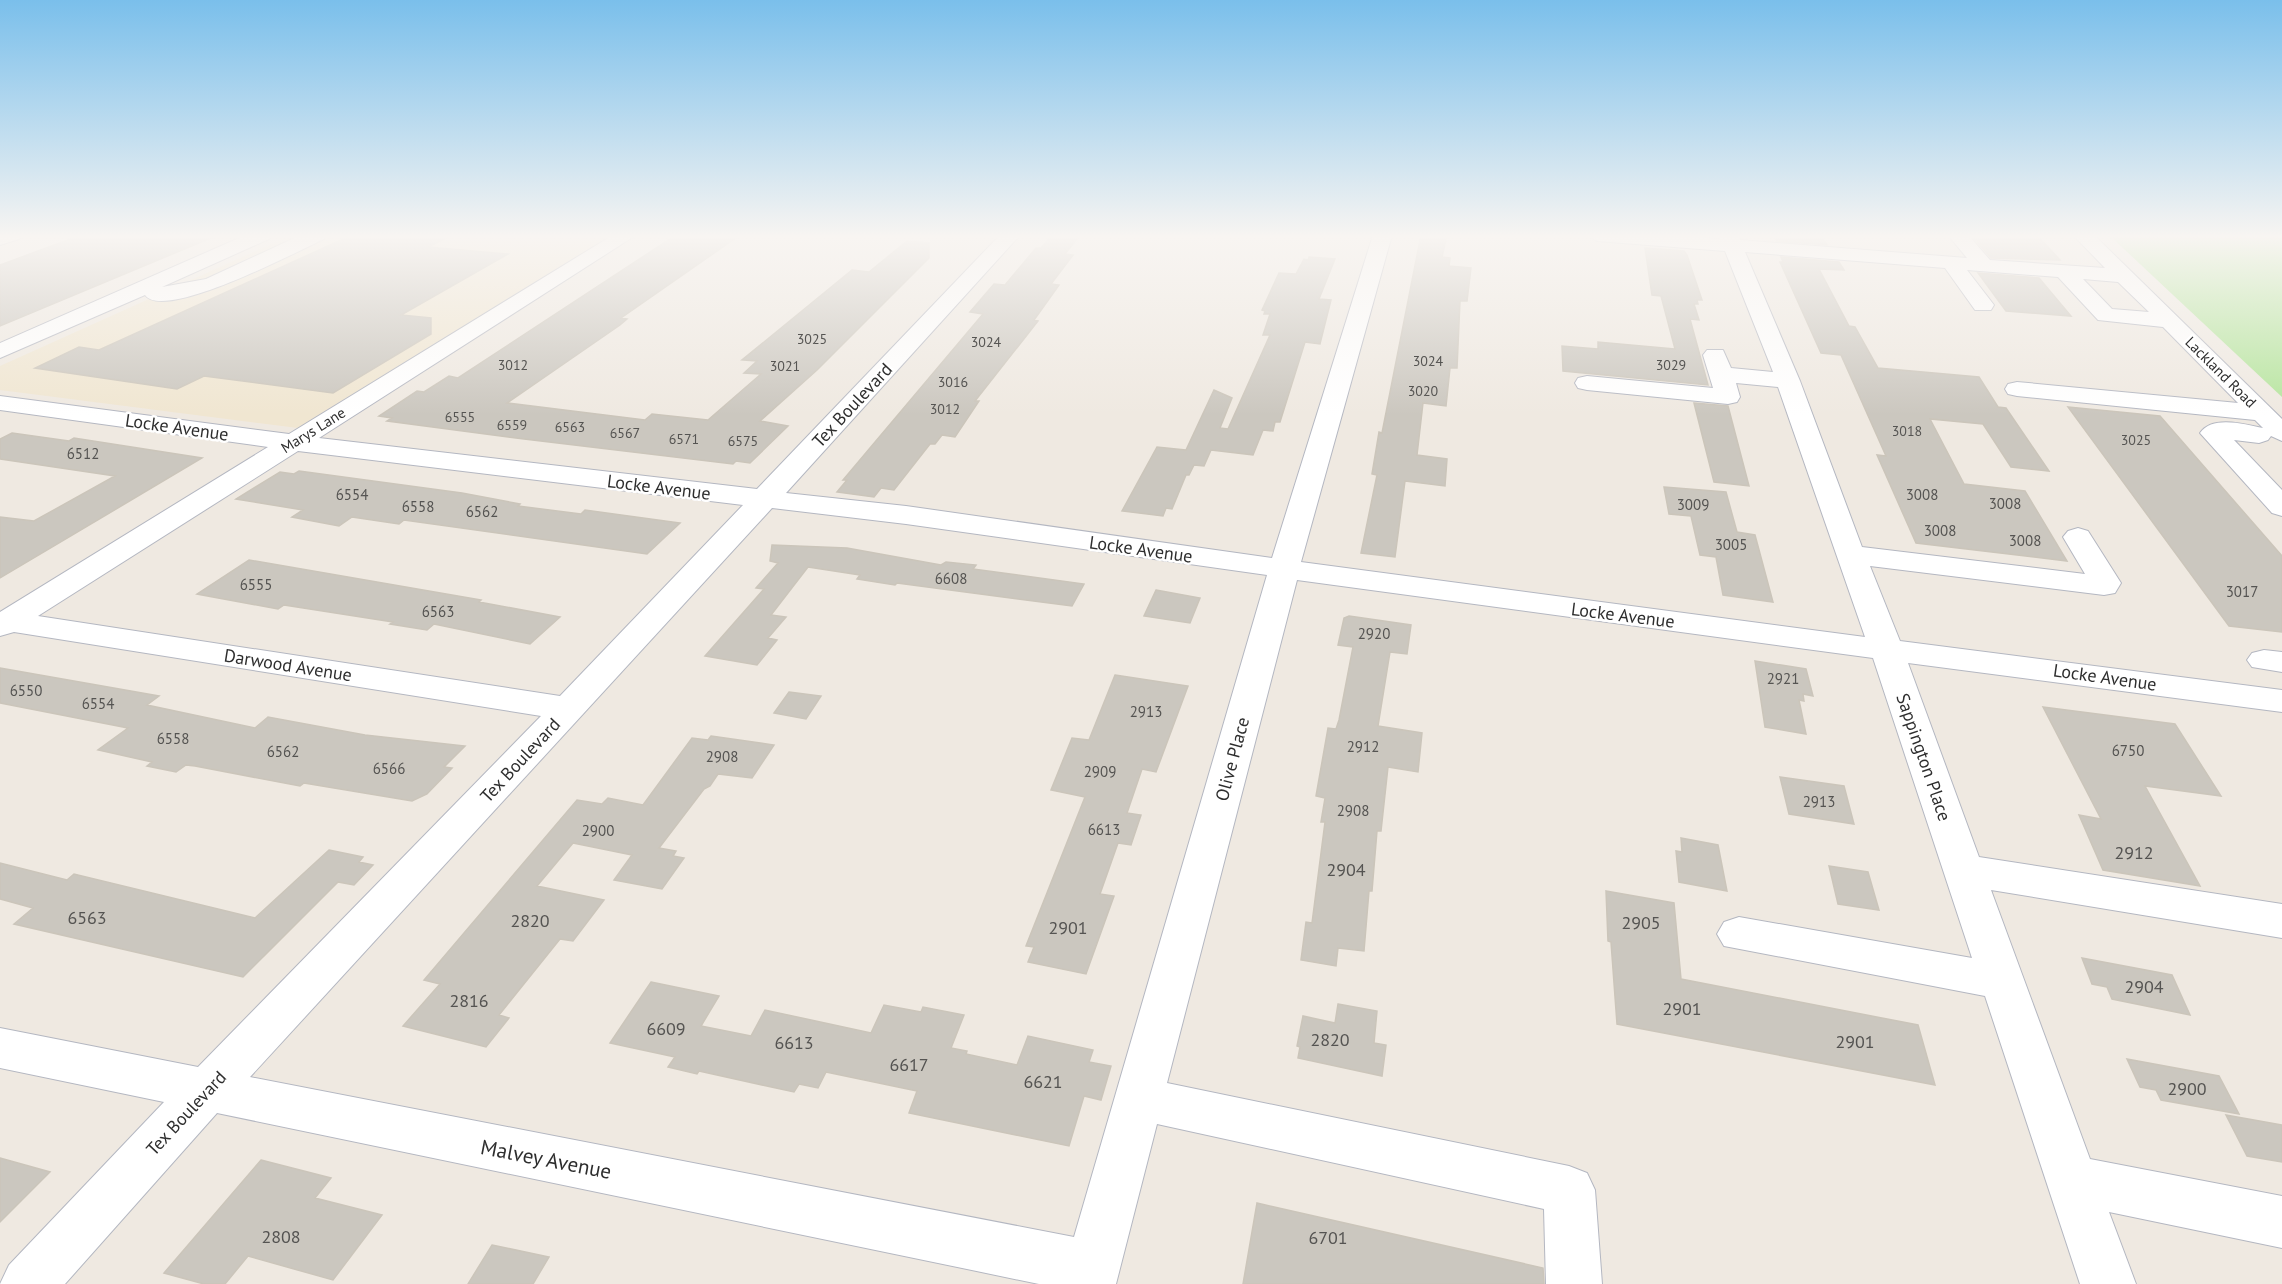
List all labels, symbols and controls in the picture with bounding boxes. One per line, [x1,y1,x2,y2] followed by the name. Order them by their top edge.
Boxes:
[797,330,827,348] house number: 3025
[971,333,1002,351] house number: 3024
[2182,333,2260,411] street label: Lackland Road
[1413,352,1444,370] house number: 3024
[498,356,528,374] house number: 3012
[1656,356,1686,374] house number: 3029
[770,357,800,375] house number: 3021
[807,358,897,452] street label: Tex Boulevard
[938,373,968,391] house number: 3016
[1408,382,1439,400] house number: 3020
[930,400,960,418] house number: 3012
[277,403,349,457] street label: Marys Lane
[124,408,230,446] street label: Locke Avenue
[445,408,475,426] house number: 6555
[497,416,527,434] house number: 6559
[555,418,585,436] house number: 6563
[1892,422,1922,440] house number: 3018
[610,424,640,442] house number: 6567
[669,430,699,448] house number: 6571
[2121,431,2151,449] house number: 3025
[728,432,758,450] house number: 6575
[67,444,99,463] house number: 6512
[606,469,712,505] street label: Locke Avenue
[336,485,368,504] house number: 6554
[1906,485,1938,504] house number: 3008
[1989,494,2021,513] house number: 3008
[1677,495,1709,514] house number: 3009
[402,497,434,516] house number: 6558
[466,502,498,521] house number: 6562
[1924,521,1956,540] house number: 3008
[1088,530,1194,568] street label: Locke Avenue
[2009,531,2041,550] house number: 3008
[1715,535,1747,554] house number: 3005
[935,569,967,588] house number: 6608
[240,575,272,594] house number: 6555
[2226,582,2258,601] house number: 3017
[1570,597,1676,633] street label: Locke Avenue
[422,602,454,621] house number: 6563
[1358,624,1390,643] house number: 2920
[222,644,354,686] street label: Darwood Avenue
[2052,658,2158,696] street label: Locke Avenue
[1767,669,1799,688] house number: 2921
[10,681,42,700] house number: 6550
[1891,690,1957,824] street label: Sappington Place
[82,694,114,713] house number: 6554
[1130,702,1162,721] house number: 2913
[475,713,565,807] street label: Tex Boulevard
[1210,715,1254,803] street label: Olive Place
[157,729,189,748] house number: 6558
[1347,737,1379,756] house number: 2912
[2112,741,2144,760] house number: 6750
[267,742,299,761] house number: 6562
[706,747,738,766] house number: 2908
[373,759,405,778] house number: 6566
[1084,762,1116,781] house number: 2909
[1803,792,1835,811] house number: 2913
[1337,801,1369,820] house number: 2908
[1088,820,1120,839] house number: 6613
[582,821,614,840] house number: 2900
[2114,841,2154,864] house number: 2912
[1326,858,1366,881] house number: 2904
[67,906,107,929] house number: 6563
[510,909,550,932] house number: 2820
[1621,911,1661,934] house number: 2905
[1048,916,1088,939] house number: 2901
[2124,975,2164,998] house number: 2904
[449,989,489,1012] house number: 2816
[1662,997,1702,1020] house number: 2901
[646,1017,686,1040] house number: 6609
[1310,1028,1350,1051] house number: 2820
[1835,1030,1875,1053] house number: 2901
[774,1031,814,1054] house number: 6613
[889,1053,929,1076] house number: 6617
[141,1066,231,1160] street label: Tex Boulevard
[1023,1070,1063,1093] house number: 6621
[2167,1077,2207,1100] house number: 2900
[478,1133,614,1185] street label: Malvey Avenue
[261,1225,301,1248] house number: 2808
[1308,1226,1348,1249] house number: 6701

